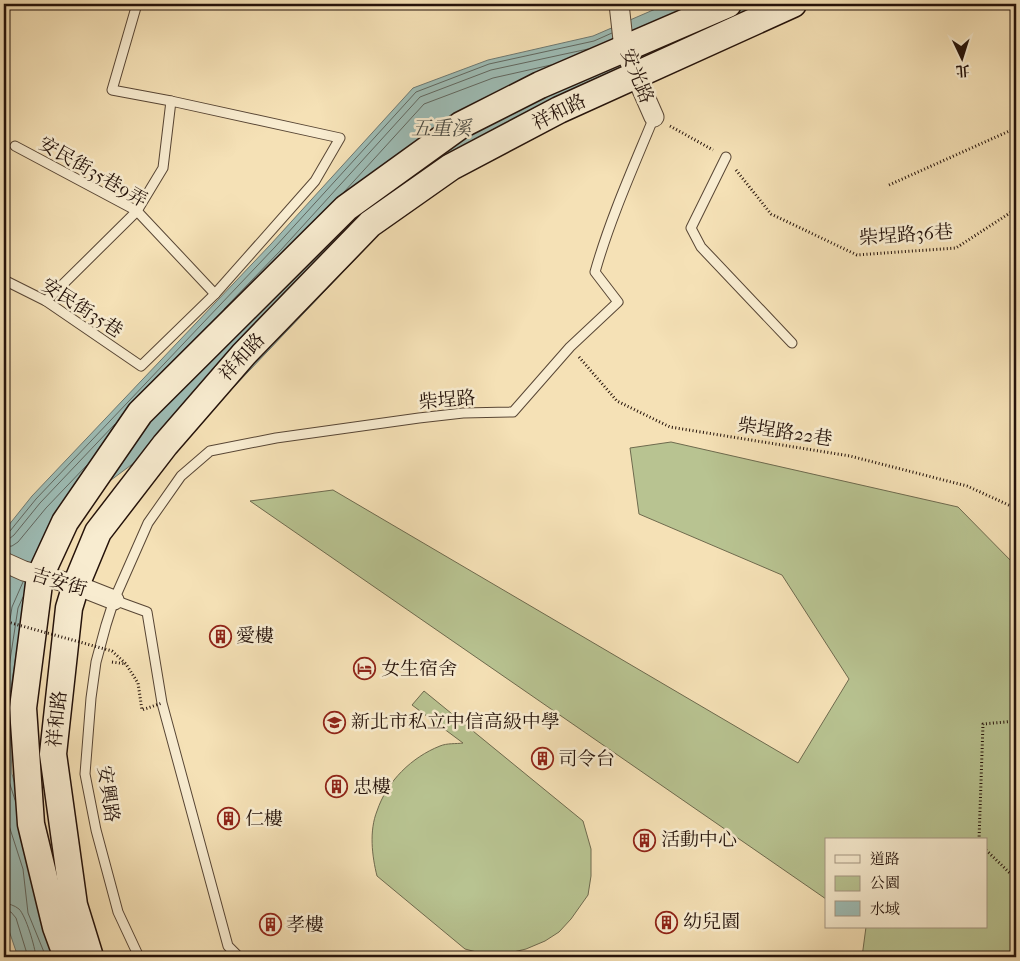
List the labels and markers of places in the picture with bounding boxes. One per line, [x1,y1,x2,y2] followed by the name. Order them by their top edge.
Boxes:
[208,624,232,648] building icon: 愛樓
[236,625,274,647] place label: 愛樓
[353,657,377,681] hotel icon: 女生宿舍
[381,658,457,680] place label: 女生宿舍
[323,710,347,734] school or university icon: 新北市私立中信高級中學
[351,711,560,733] place label: 新北市私立中信高級中學
[530,747,554,771] building icon: 司令台
[558,748,615,770] place label: 司令台
[325,775,349,799] building icon: 忠樓
[353,776,391,798] place label: 忠樓
[217,807,241,831] building icon: 仁樓
[245,808,283,830] place label: 仁樓
[633,828,657,852] building icon: 活動中心
[661,829,737,851] place label: 活動中心
[655,910,679,934] building icon: 幼兒園
[683,911,740,933] place label: 幼兒園
[258,913,282,937] building icon: 孝樓
[286,914,324,936] place label: 孝樓

